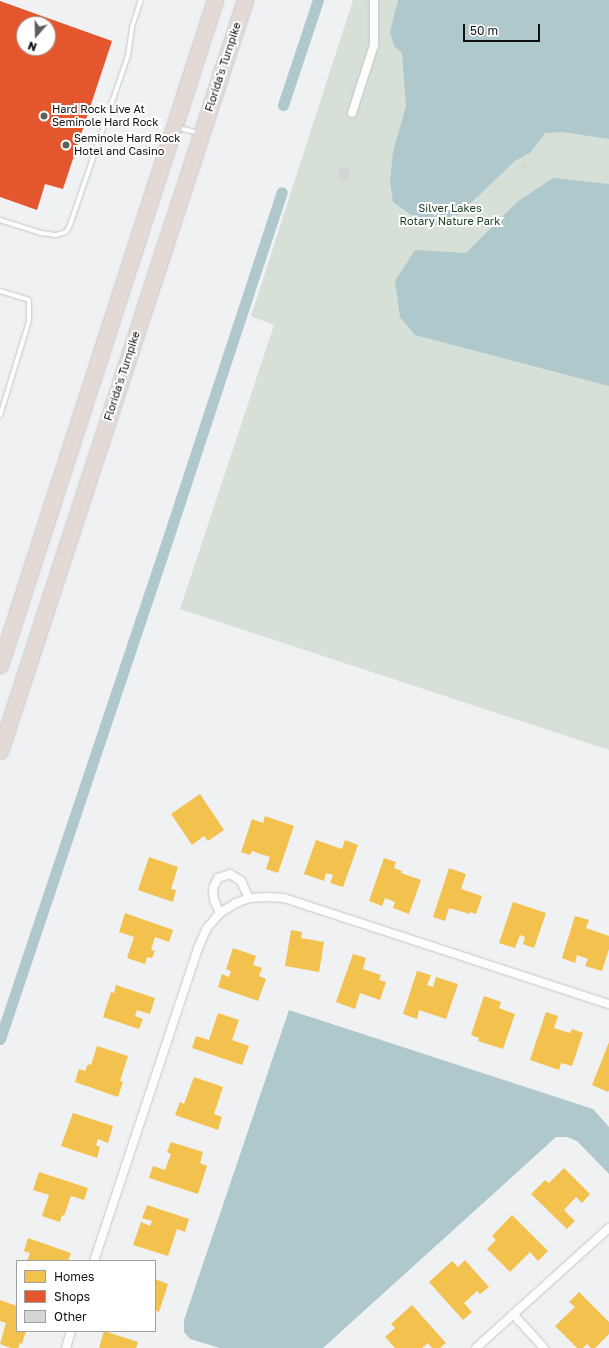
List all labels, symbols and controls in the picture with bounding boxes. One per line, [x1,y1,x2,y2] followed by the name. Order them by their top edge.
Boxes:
[16,16,56,56] north arrow
[465,16,542,42] scale bar
[202,21,244,113] street label: Florida's Turnpike
[470,23,498,38] text: 50 m
[26,39,38,54] text: N
[52,103,158,129] place label: Hard Rock Live At Seminole Hard Rock
[39,111,49,121] marker: Hard Rock Live At Seminole Hard Rock
[74,132,180,158] place label: Seminole Hard Rock Hotel and Casino
[61,140,71,150] marker: Seminole Hard Rock Hotel and Casino
[400,202,500,228] park label: Silver Lakes Rotary Nature Park
[101,330,143,422] street label: Florida's Turnpike
[16,1260,156,1332] legend
[54,1269,94,1284] text: Homes
[54,1289,90,1304] text: Shops
[54,1309,87,1324] text: Other

